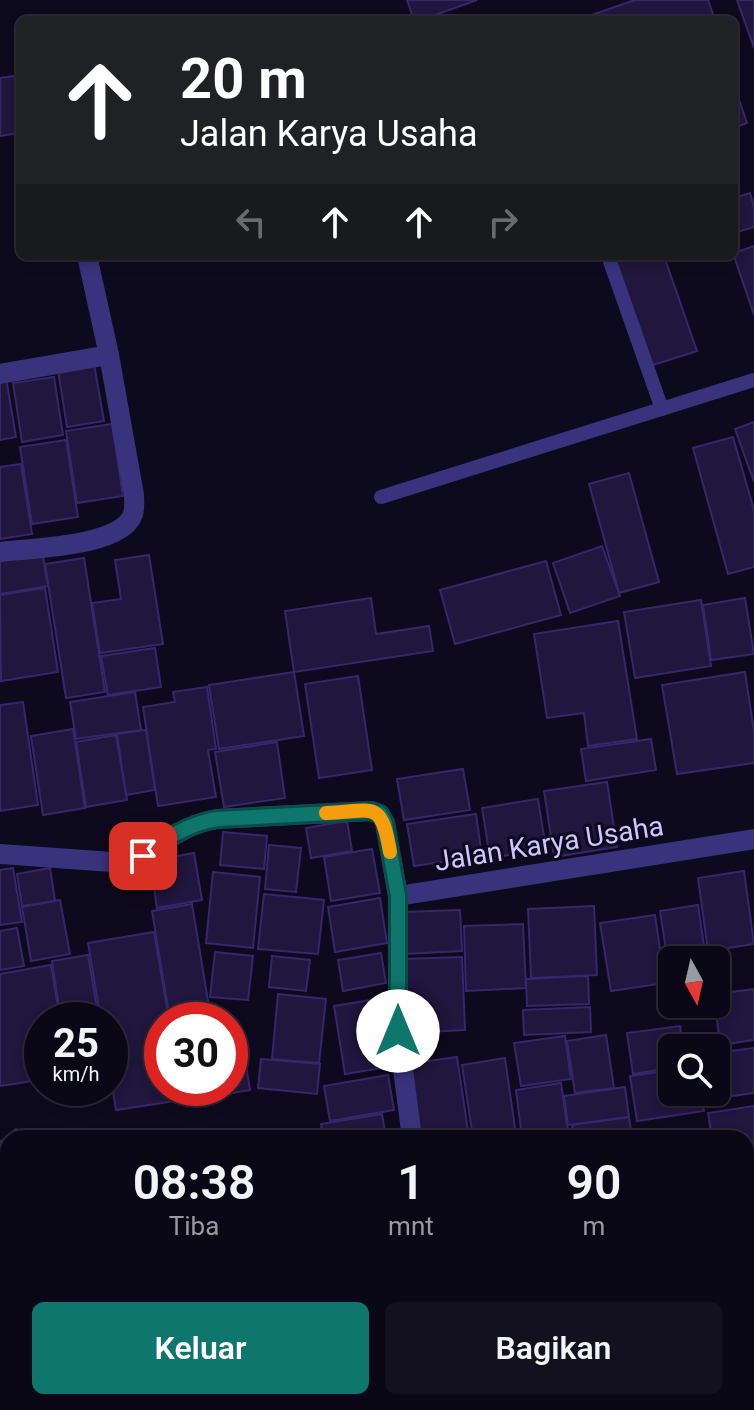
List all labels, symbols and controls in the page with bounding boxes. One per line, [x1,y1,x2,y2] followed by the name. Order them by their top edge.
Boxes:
[180,46,307,112] text: 20 m
[48,48,152,152] icon: ahead
[180,113,477,155] text: Jalan Karya Usaha
[229,200,273,244] icon: left
[313,200,357,244] icon: ahead
[397,200,441,244] icon: ahead
[481,200,525,244] icon: right
[432,809,666,878] street label: Jalan Karya Usaha
[109,822,177,890] pin
[121,834,165,878] icon: arrive
[658,946,730,1018] north arrow
[658,946,730,1106] map controls
[356,989,440,1073] position arrow
[144,1002,248,1106] speed limit sign: 30
[53,1020,99,1067] text: 25
[658,1034,730,1106] button: search
[53,1062,99,1086] text: km/h
[133,1154,255,1211] text: 08:38
[397,1154,425,1211] text: 1
[566,1154,621,1211] text: 90
[169,1211,219,1241] text: Tiba
[388,1211,434,1241] text: mnt
[582,1211,605,1241] text: m
[32,1302,369,1394] button: Keluar
[385,1302,722,1394] button: Bagikan

